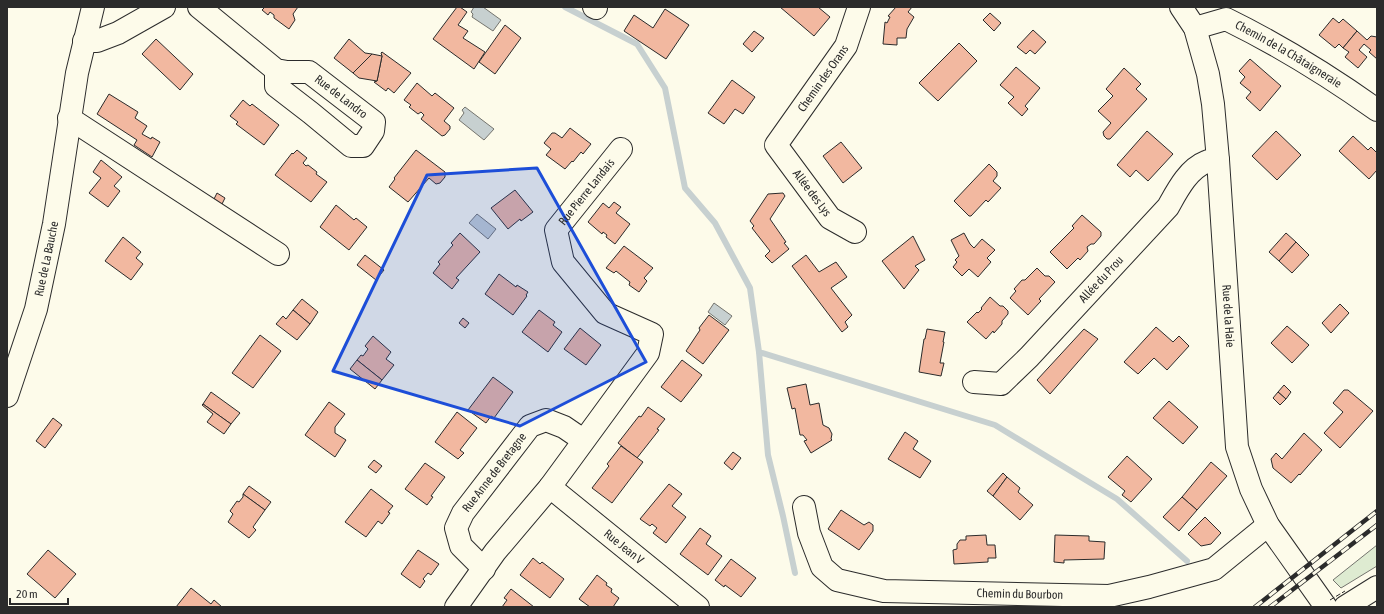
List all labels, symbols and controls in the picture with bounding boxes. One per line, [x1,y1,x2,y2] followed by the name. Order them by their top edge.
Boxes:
[1233,18,1344,91] street label: Chemin de la Châtaigneraie
[795,42,851,115] street label: Chemin des Orans
[312,72,370,121] street label: Rue de Landro
[556,156,617,228] street label: Rue Pierre Landais
[790,167,834,219] street label: Allée des Lys
[32,220,61,298] street label: Rue de La Bauche
[1076,253,1126,306] street label: Allée du Prou
[1219,284,1237,348] street label: Rue de la Haie
[459,430,529,515] street label: Rue Anne de Bretagne
[601,527,647,567] street label: Rue Jean V
[10,580,68,606] scale bar
[977,586,1063,602] street label: Chemin du Bourbon
[16,587,38,601] text: 20 m

